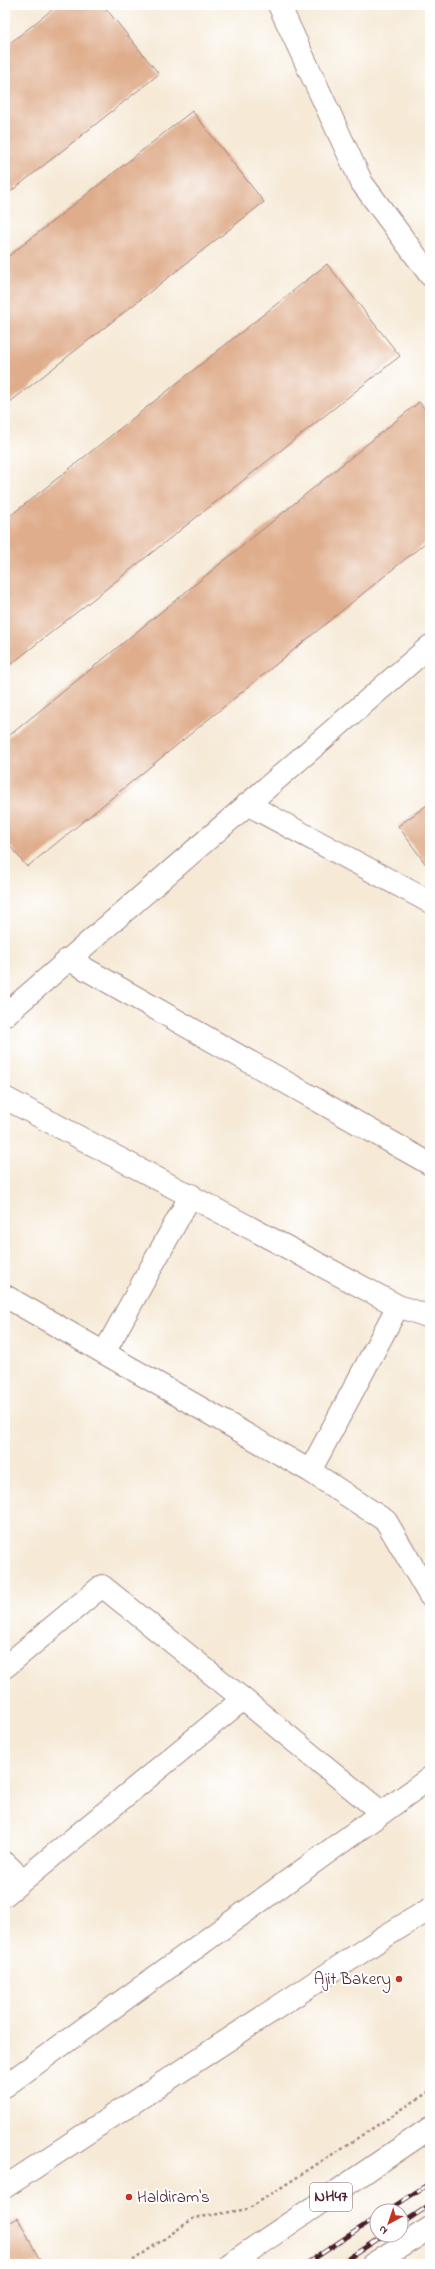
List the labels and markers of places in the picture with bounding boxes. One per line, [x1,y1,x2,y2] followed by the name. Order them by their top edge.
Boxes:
[314,1967,391,1993] place label: Ajit Bakery
[394,1974,404,1984] marker: Ajit Bakery
[137,2185,210,2210] place label: Haldiram's
[124,2192,134,2202] marker: Haldiram's

